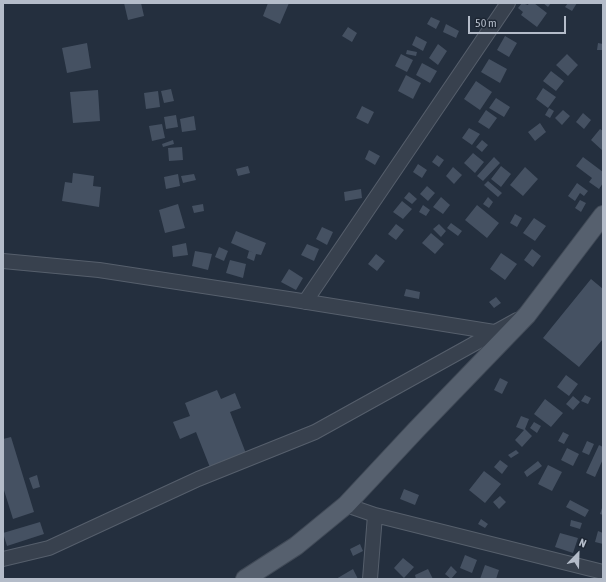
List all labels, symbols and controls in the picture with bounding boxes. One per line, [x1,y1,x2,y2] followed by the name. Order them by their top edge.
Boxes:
[470,8,568,34] scale bar
[475,16,497,30] text: 50 m
[558,534,598,574] north arrow
[577,536,588,550] text: N

